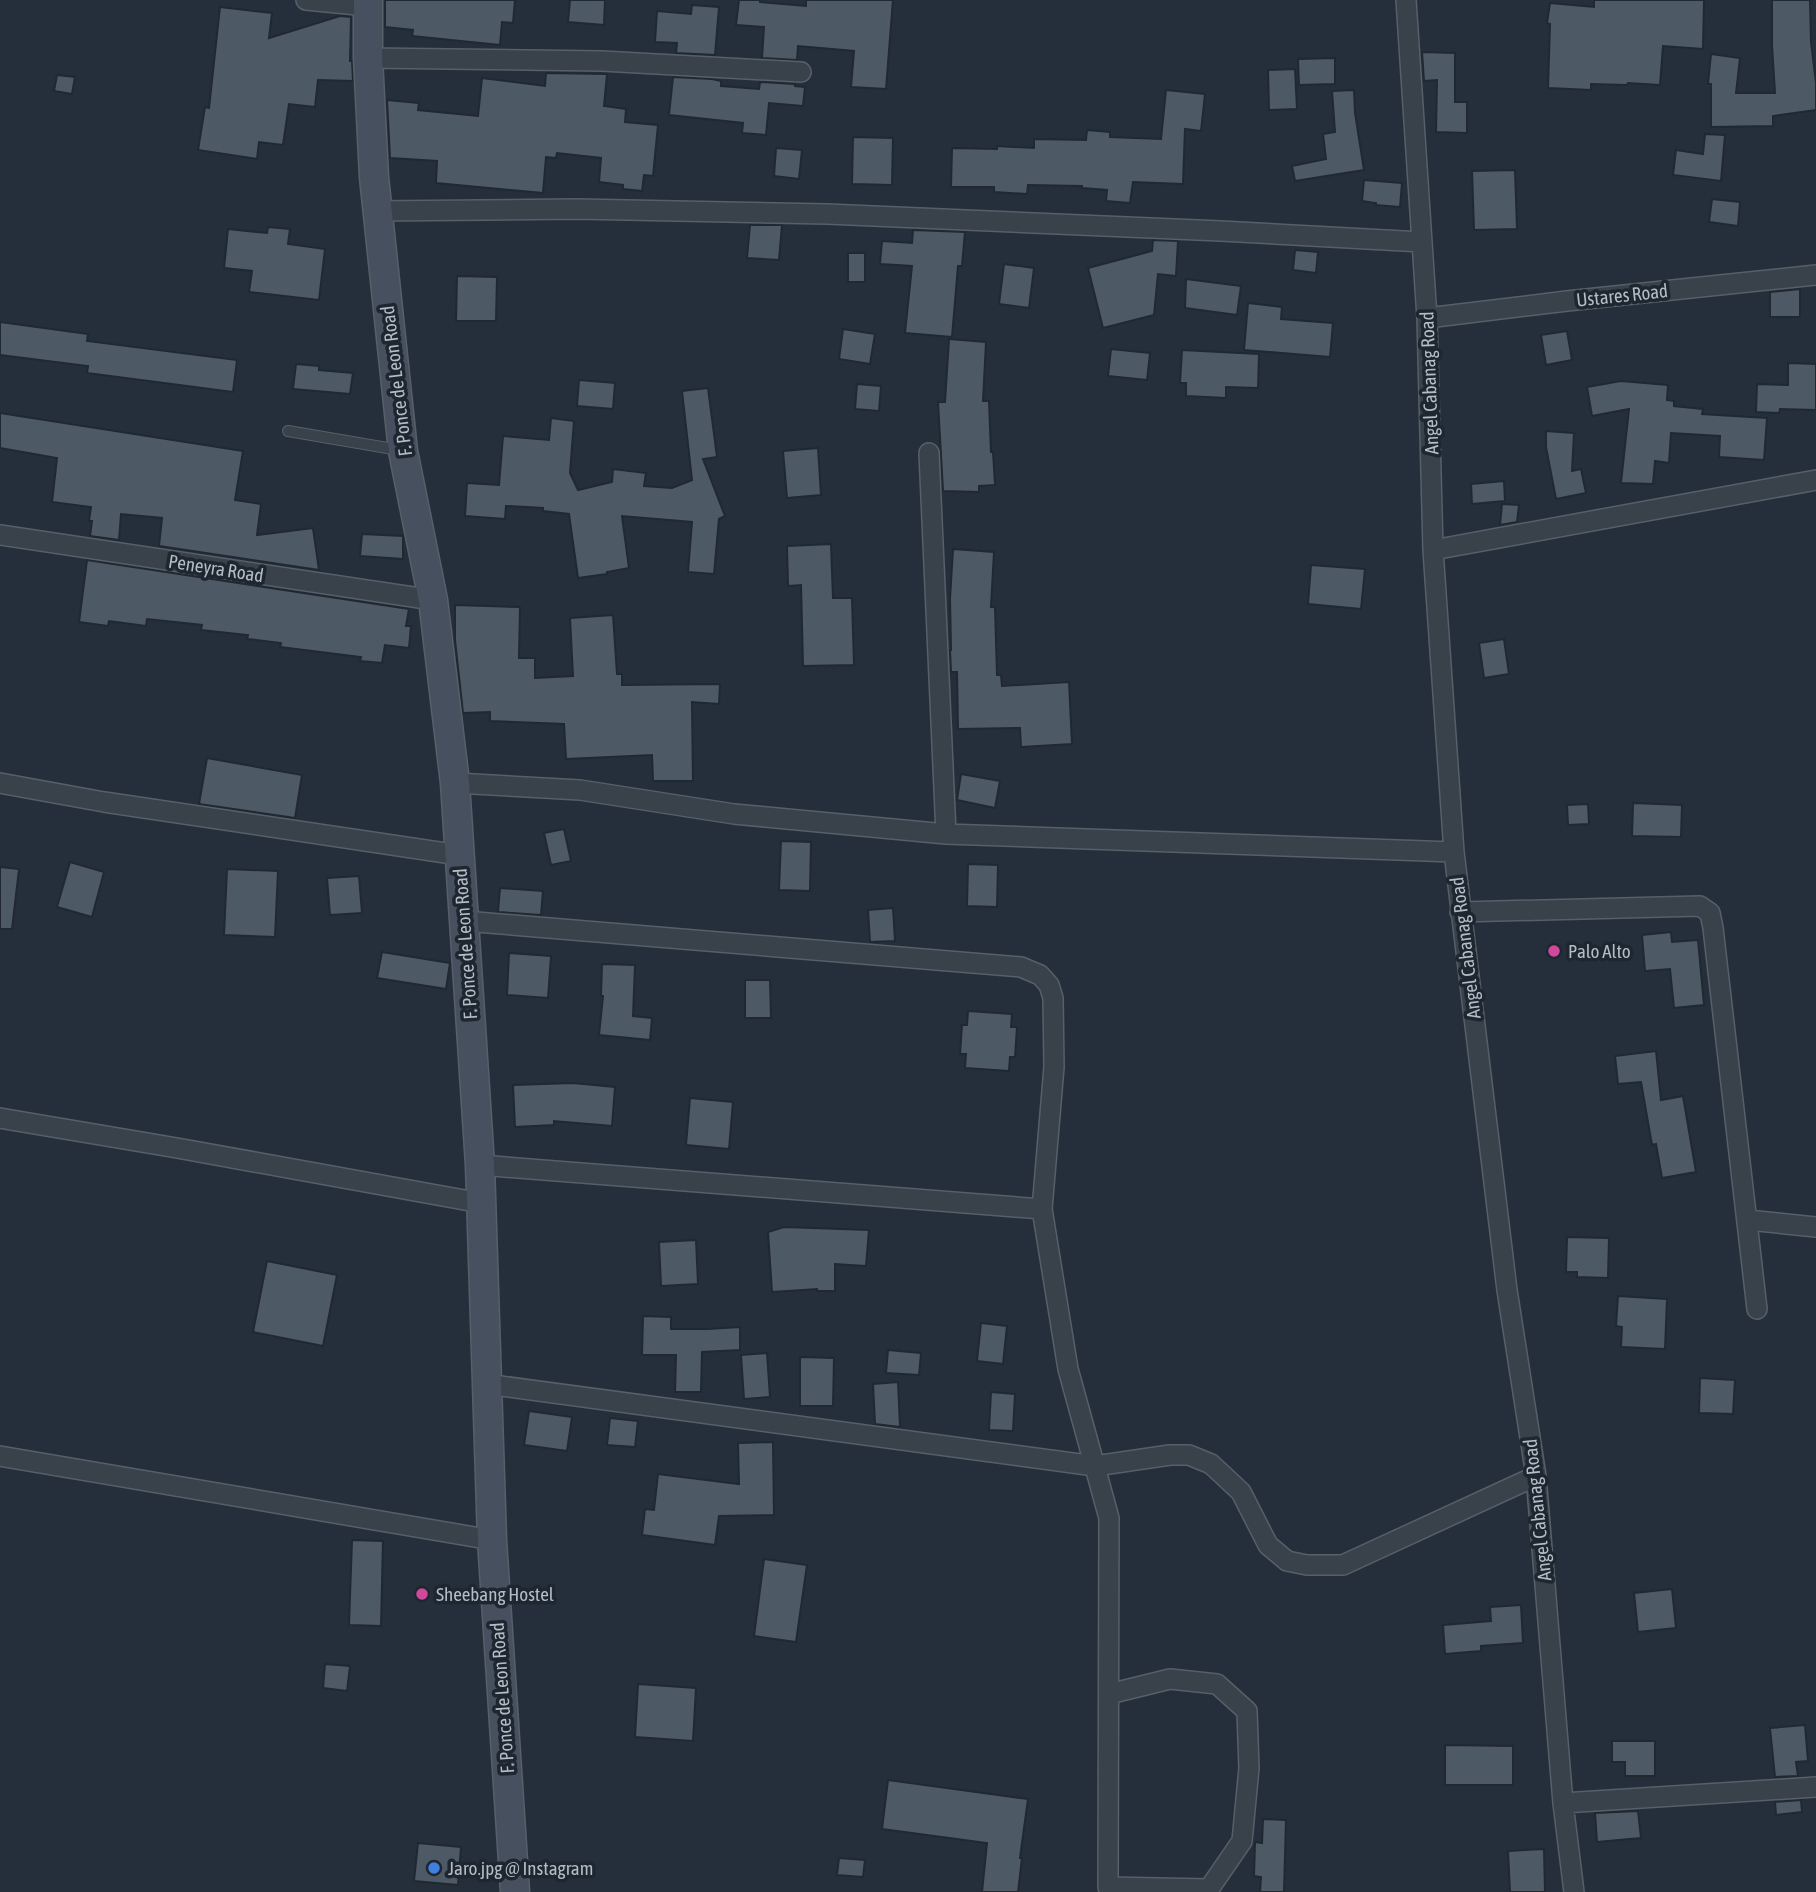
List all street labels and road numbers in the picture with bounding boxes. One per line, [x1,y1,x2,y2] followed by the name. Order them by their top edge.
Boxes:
[1575,279,1669,311] street label: Ustares Road
[376,305,416,457] street label: F. Ponce de Leon Road
[1416,311,1442,455] street label: Angel Cabanag Road
[167,550,265,586] street label: Peneyra Road
[449,868,481,1020] street label: F. Ponce de Leon Road
[1445,876,1485,1020] street label: Angel Cabanag Road
[1519,1438,1555,1582] street label: Angel Cabanag Road
[486,1622,518,1774] street label: F. Ponce de Leon Road

